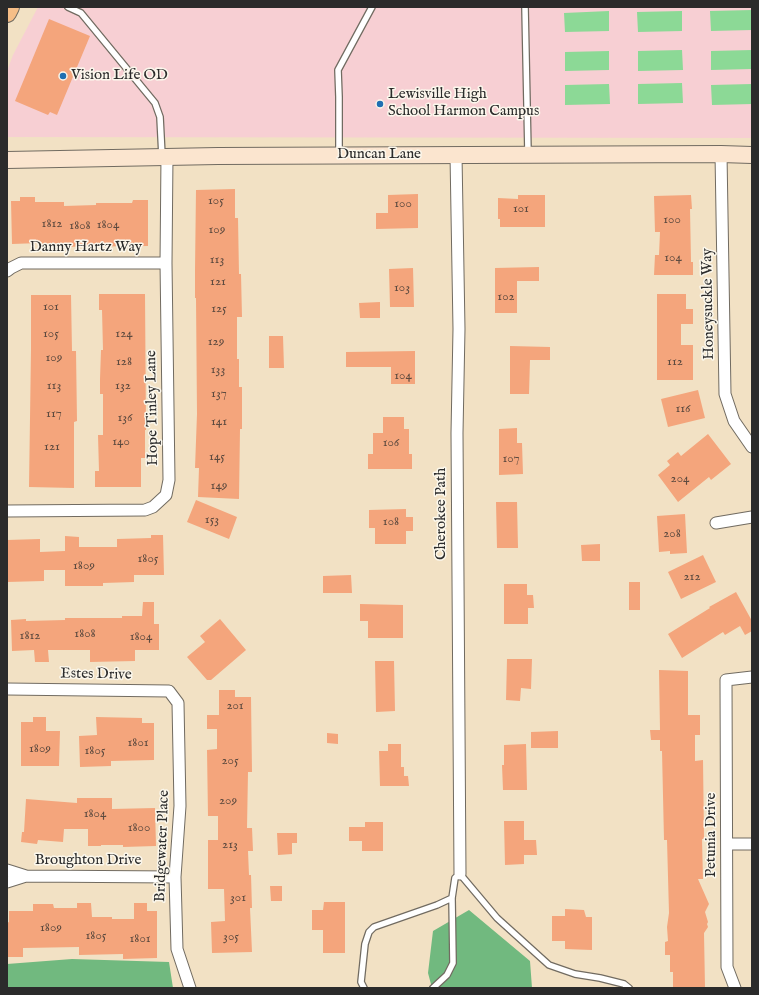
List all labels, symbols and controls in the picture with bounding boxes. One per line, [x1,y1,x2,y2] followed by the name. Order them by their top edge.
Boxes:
[71,67,168,85] place label: Vision Life OD
[58,71,68,81] marker: Vision Life OD
[388,86,539,121] place label: Lewisville High School Harmon Campus
[375,99,385,109] marker: Lewisville High School Harmon Campus
[337,146,421,164] street label: Duncan Lane
[208,193,224,209] house number: 105
[394,196,412,212] house number: 100
[513,201,529,217] house number: 101
[663,212,681,228] house number: 100
[42,216,62,232] house number: 1812
[97,217,119,233] house number: 1804
[69,218,91,234] house number: 1808
[209,222,225,238] house number: 109
[30,239,142,257] street label: Danny Hartz Way
[699,248,719,360] street label: Honeysuckle Way
[664,250,682,266] house number: 104
[210,252,224,268] house number: 113
[210,274,226,290] house number: 121
[394,280,410,296] house number: 103
[497,289,515,305] house number: 102
[43,299,59,315] house number: 101
[211,301,227,317] house number: 125
[43,326,59,342] house number: 105
[115,326,133,342] house number: 124
[208,334,224,350] house number: 129
[46,350,62,366] house number: 109
[143,350,163,466] street label: Hope Tinley Lane
[116,354,132,370] house number: 128
[667,354,683,370] house number: 112
[211,362,225,378] house number: 133
[394,368,412,384] house number: 104
[47,378,61,394] house number: 113
[115,378,131,394] house number: 132
[211,386,227,402] house number: 137
[675,401,691,417] house number: 116
[46,406,62,422] house number: 117
[117,410,133,426] house number: 136
[211,414,227,430] house number: 141
[112,434,130,450] house number: 140
[383,435,399,451] house number: 106
[44,439,60,455] house number: 121
[209,449,225,465] house number: 145
[502,451,520,467] house number: 107
[433,468,451,560] street label: Cherokee Path
[671,471,689,487] house number: 204
[211,478,227,494] house number: 149
[205,512,219,528] house number: 153
[383,514,399,530] house number: 108
[663,526,681,542] house number: 208
[137,551,159,567] house number: 1805
[73,558,95,574] house number: 1809
[683,569,701,585] house number: 212
[74,626,96,642] house number: 1808
[20,628,40,644] house number: 1812
[130,629,152,645] house number: 1804
[60,665,132,685] street label: Estes Drive
[226,698,244,714] house number: 201
[127,735,149,751] house number: 1801
[29,741,51,757] house number: 1809
[84,743,106,759] house number: 1805
[221,753,239,769] house number: 205
[152,790,174,902] street label: Bridgewater Place
[219,793,237,809] house number: 209
[703,793,721,877] street label: Petunia Drive
[84,806,106,822] house number: 1804
[128,820,150,836] house number: 1800
[222,837,238,853] house number: 213
[35,852,141,870] street label: Broughton Drive
[230,890,246,906] house number: 301
[40,920,62,936] house number: 1809
[85,928,107,944] house number: 1805
[223,929,239,945] house number: 305
[129,931,151,947] house number: 1801

